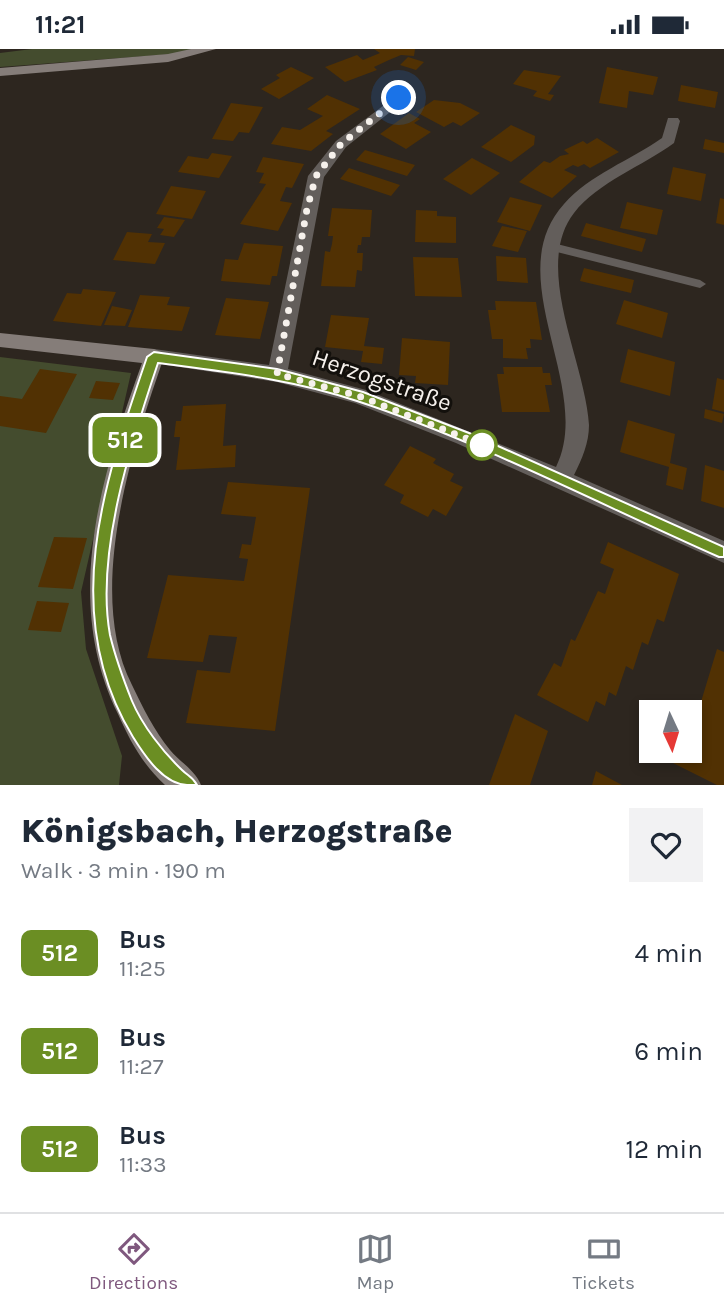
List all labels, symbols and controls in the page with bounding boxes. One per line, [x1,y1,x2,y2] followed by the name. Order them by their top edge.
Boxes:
[35,9,86,40] text: 11:21
[381,80,416,115] your location
[309,343,455,417] street label: Herzogstraße
[85,417,165,463] line badge: 512
[106,426,144,454] text: 512
[467,430,497,460] unlabelled marker
[639,700,702,763] north arrow
[639,700,702,763] map controls
[629,808,703,882] button: heart
[21,812,453,850] text: Königsbach, Herzogstraße
[21,857,226,884] text: Walk · 3 min · 190 m
[119,924,166,955] text: Bus
[635,938,703,969] text: 4 min
[41,939,78,967] text: 512
[119,955,166,982] text: 11:25
[119,1022,166,1053] text: Bus
[634,1036,703,1067] text: 6 min
[41,1037,78,1065] text: 512
[119,1053,164,1080] text: 11:27
[119,1120,166,1151] text: Bus
[625,1134,703,1165] text: 12 min
[41,1135,78,1163] text: 512
[119,1151,167,1178] text: 11:33
[89,1230,178,1294] tab: Directions
[356,1230,394,1294] tab: Map
[572,1230,635,1294] tab: Tickets

